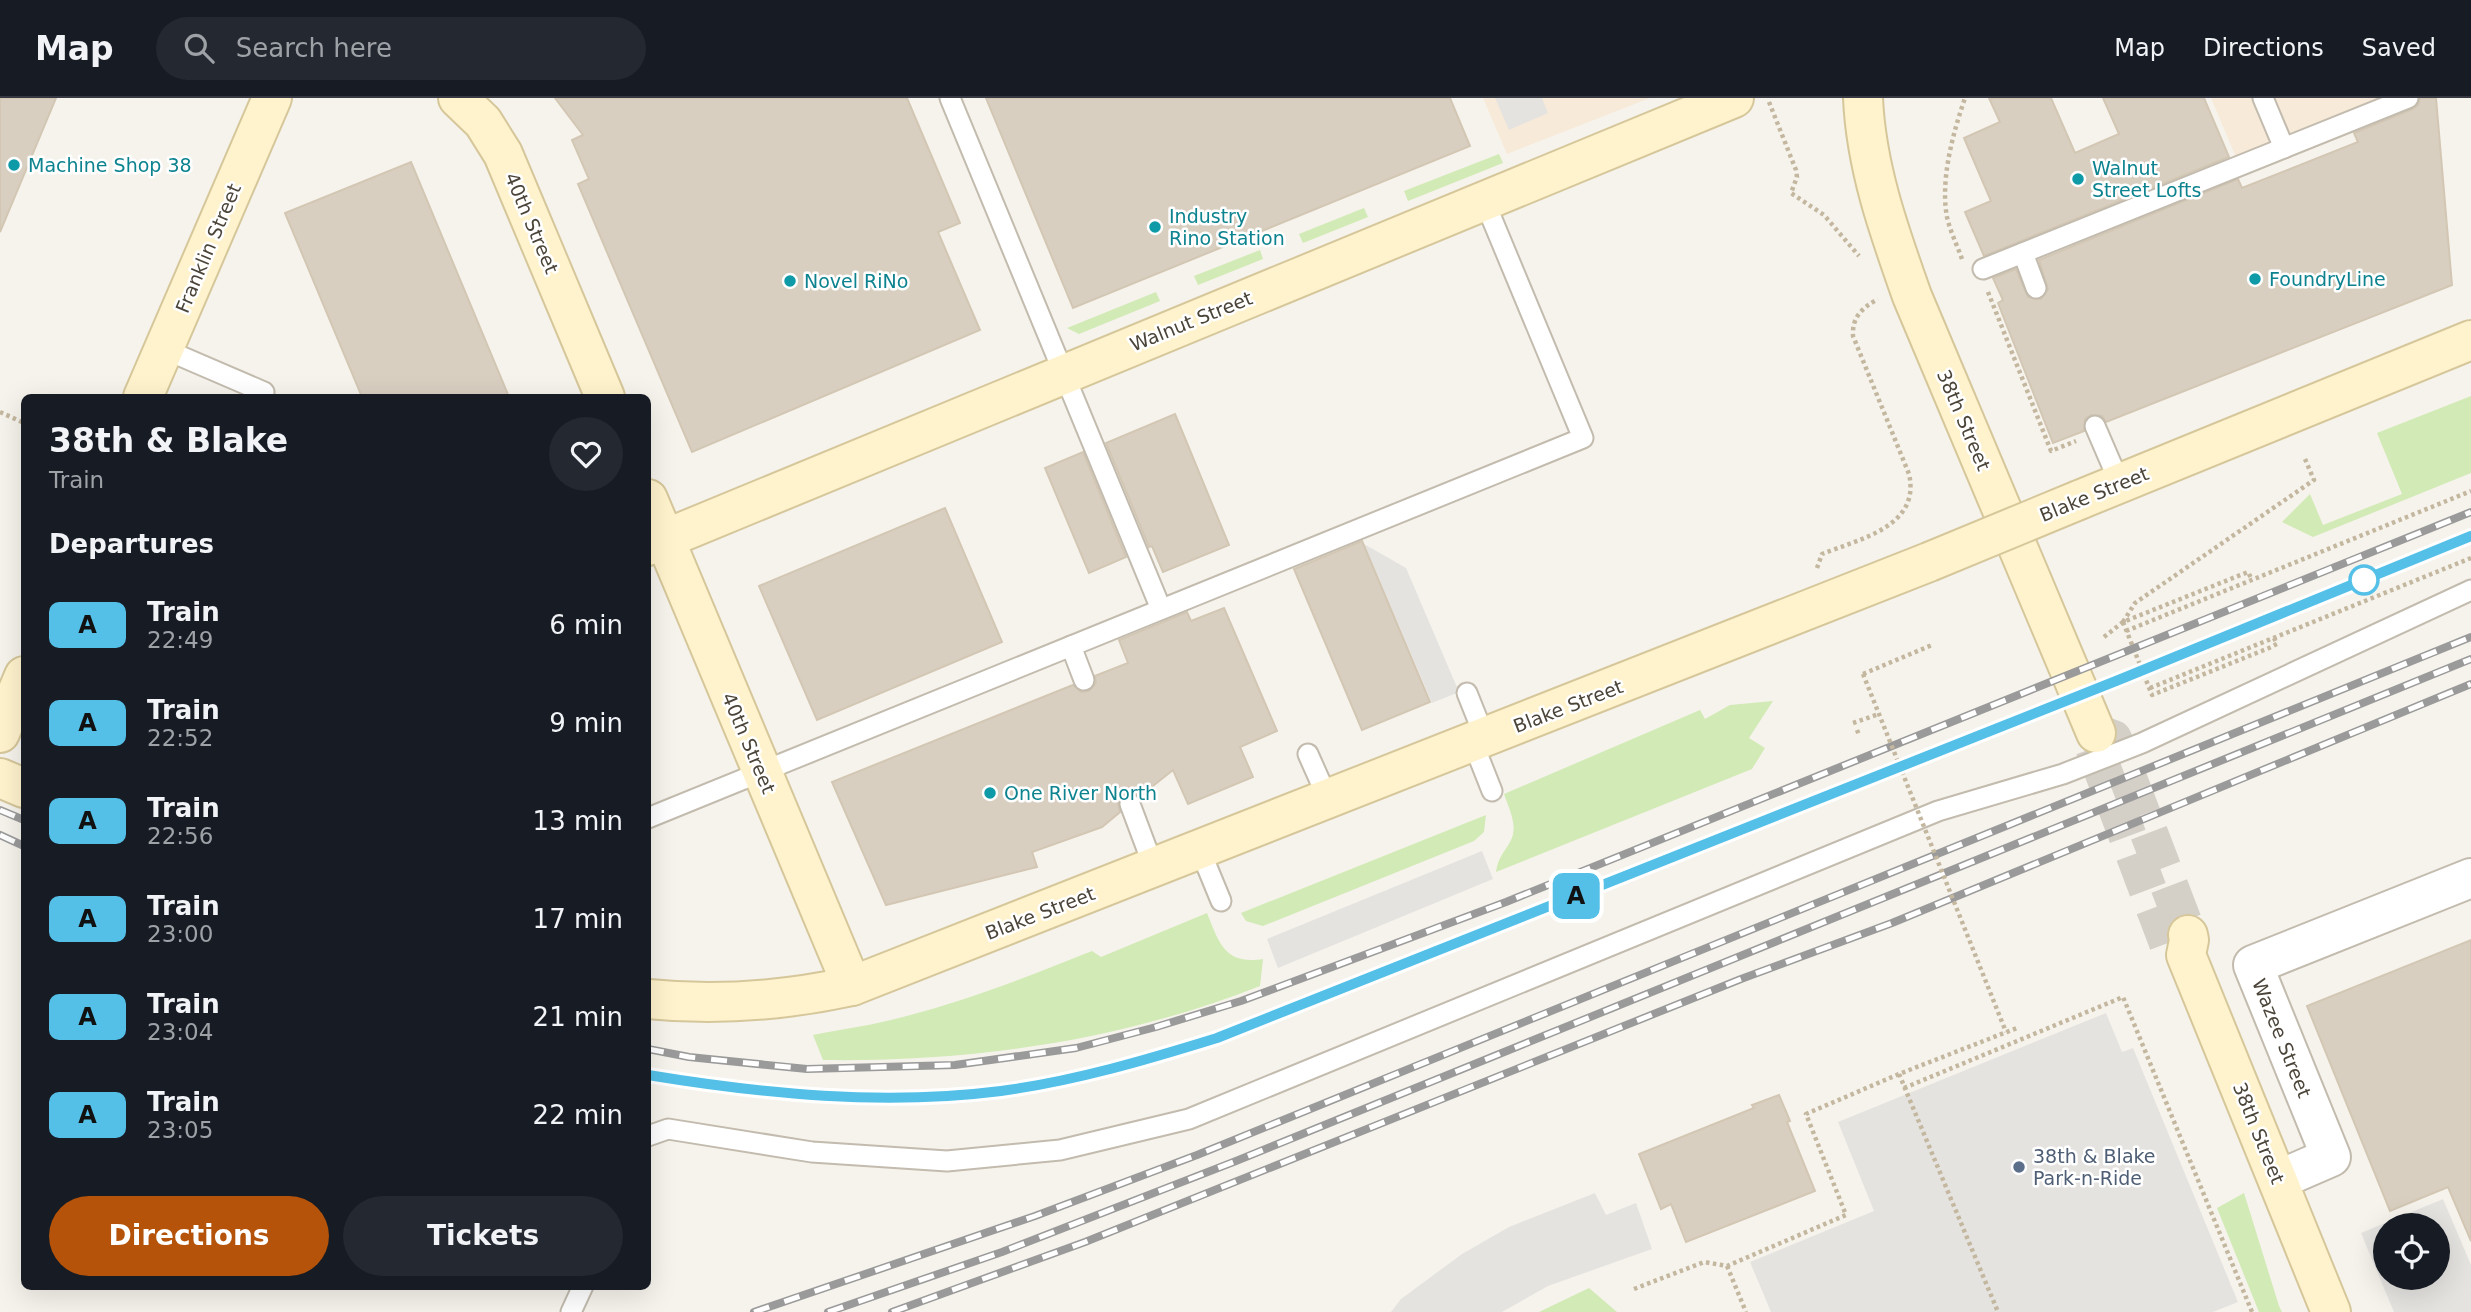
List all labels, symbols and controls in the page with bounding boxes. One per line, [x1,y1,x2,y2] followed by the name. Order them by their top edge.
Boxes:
[156,17,646,80] search box
[35,29,114,68] text: Map
[180,29,218,67] icon: search
[236,33,392,63] text: Search here
[2114,34,2165,62] text: Map
[2203,34,2324,62] text: Directions
[2362,34,2436,62] text: Saved
[28,154,192,176] place label: Machine Shop 38
[6,157,22,173] marker: Machine Shop 38
[2092,157,2201,201] place label: Walnut Street Lofts
[501,169,563,277] street label: 40th Street
[2070,171,2086,187] marker: Walnut Street Lofts
[171,180,245,316] street label: Franklin Street
[1169,205,1285,249] place label: Industry Rino Station
[1147,219,1163,235] marker: Industry Rino Station
[2269,268,2386,290] place label: FoundryLine
[804,270,908,292] place label: Novel RiNo
[2247,271,2263,287] marker: FoundryLine
[782,273,798,289] marker: Novel RiNo
[1127,286,1255,356] street label: Walnut Street
[1933,366,1995,474] street label: 38th Street
[549,417,623,491] button: heart
[49,421,288,460] text: 38th & Blake
[2036,462,2152,526] street label: Blake Street
[49,467,104,493] text: Train
[49,529,214,559] text: Departures
[2349,565,2379,595] unlabelled marker
[147,597,220,627] text: Train
[549,610,623,640] text: 6 min
[78,611,97,639] text: A
[147,627,213,653] text: 22:49
[1510,675,1626,737] street label: Blake Street
[718,689,780,797] street label: 40th Street
[147,695,220,725] text: Train
[549,708,623,738] text: 9 min
[78,709,97,737] text: A
[147,725,213,751] text: 22:52
[1004,782,1157,804] place label: One River North
[982,785,998,801] marker: One River North
[147,793,220,823] text: Train
[533,806,623,836] text: 13 min
[78,807,97,835] text: A
[147,823,213,849] text: 22:56
[1553,873,1599,919] line badge: A
[982,882,1098,944] street label: Blake Street
[1567,882,1585,910] text: A
[147,891,220,921] text: Train
[533,904,623,934] text: 17 min
[78,905,97,933] text: A
[147,921,213,947] text: 23:00
[2248,975,2316,1101] street label: Wazee Street
[147,989,220,1019] text: Train
[533,1002,623,1032] text: 21 min
[78,1003,97,1031] text: A
[147,1019,213,1045] text: 23:04
[2229,1079,2289,1187] street label: 38th Street
[147,1087,220,1117] text: Train
[533,1100,623,1130] text: 22 min
[78,1101,97,1129] text: A
[147,1117,213,1143] text: 23:05
[2033,1145,2156,1189] place label: 38th & Blake Park-n-Ride
[2011,1159,2027,1175] marker: 38th & Blake Park-n-Ride
[49,1196,329,1276] button: Directions
[343,1196,623,1276] button: Tickets
[2373,1213,2450,1290] map controls
[2373,1213,2450,1290] button: locate

